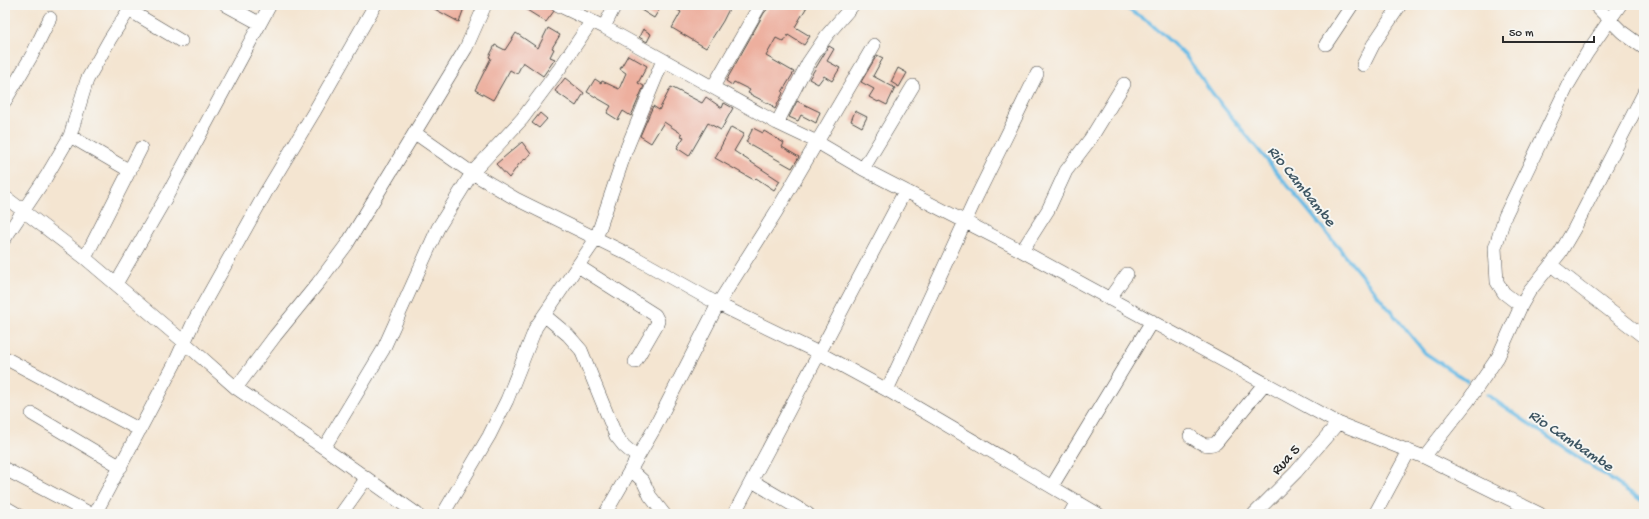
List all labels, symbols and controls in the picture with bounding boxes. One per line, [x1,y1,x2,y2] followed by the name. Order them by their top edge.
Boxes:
[1503,18,1594,44] scale bar
[1509,27,1534,41] text: 50 m
[1262,143,1339,232] water label: Rio Cambambe
[1524,407,1617,478] water label: Rio Cambambe
[1268,441,1305,479] street label: Rua 5

